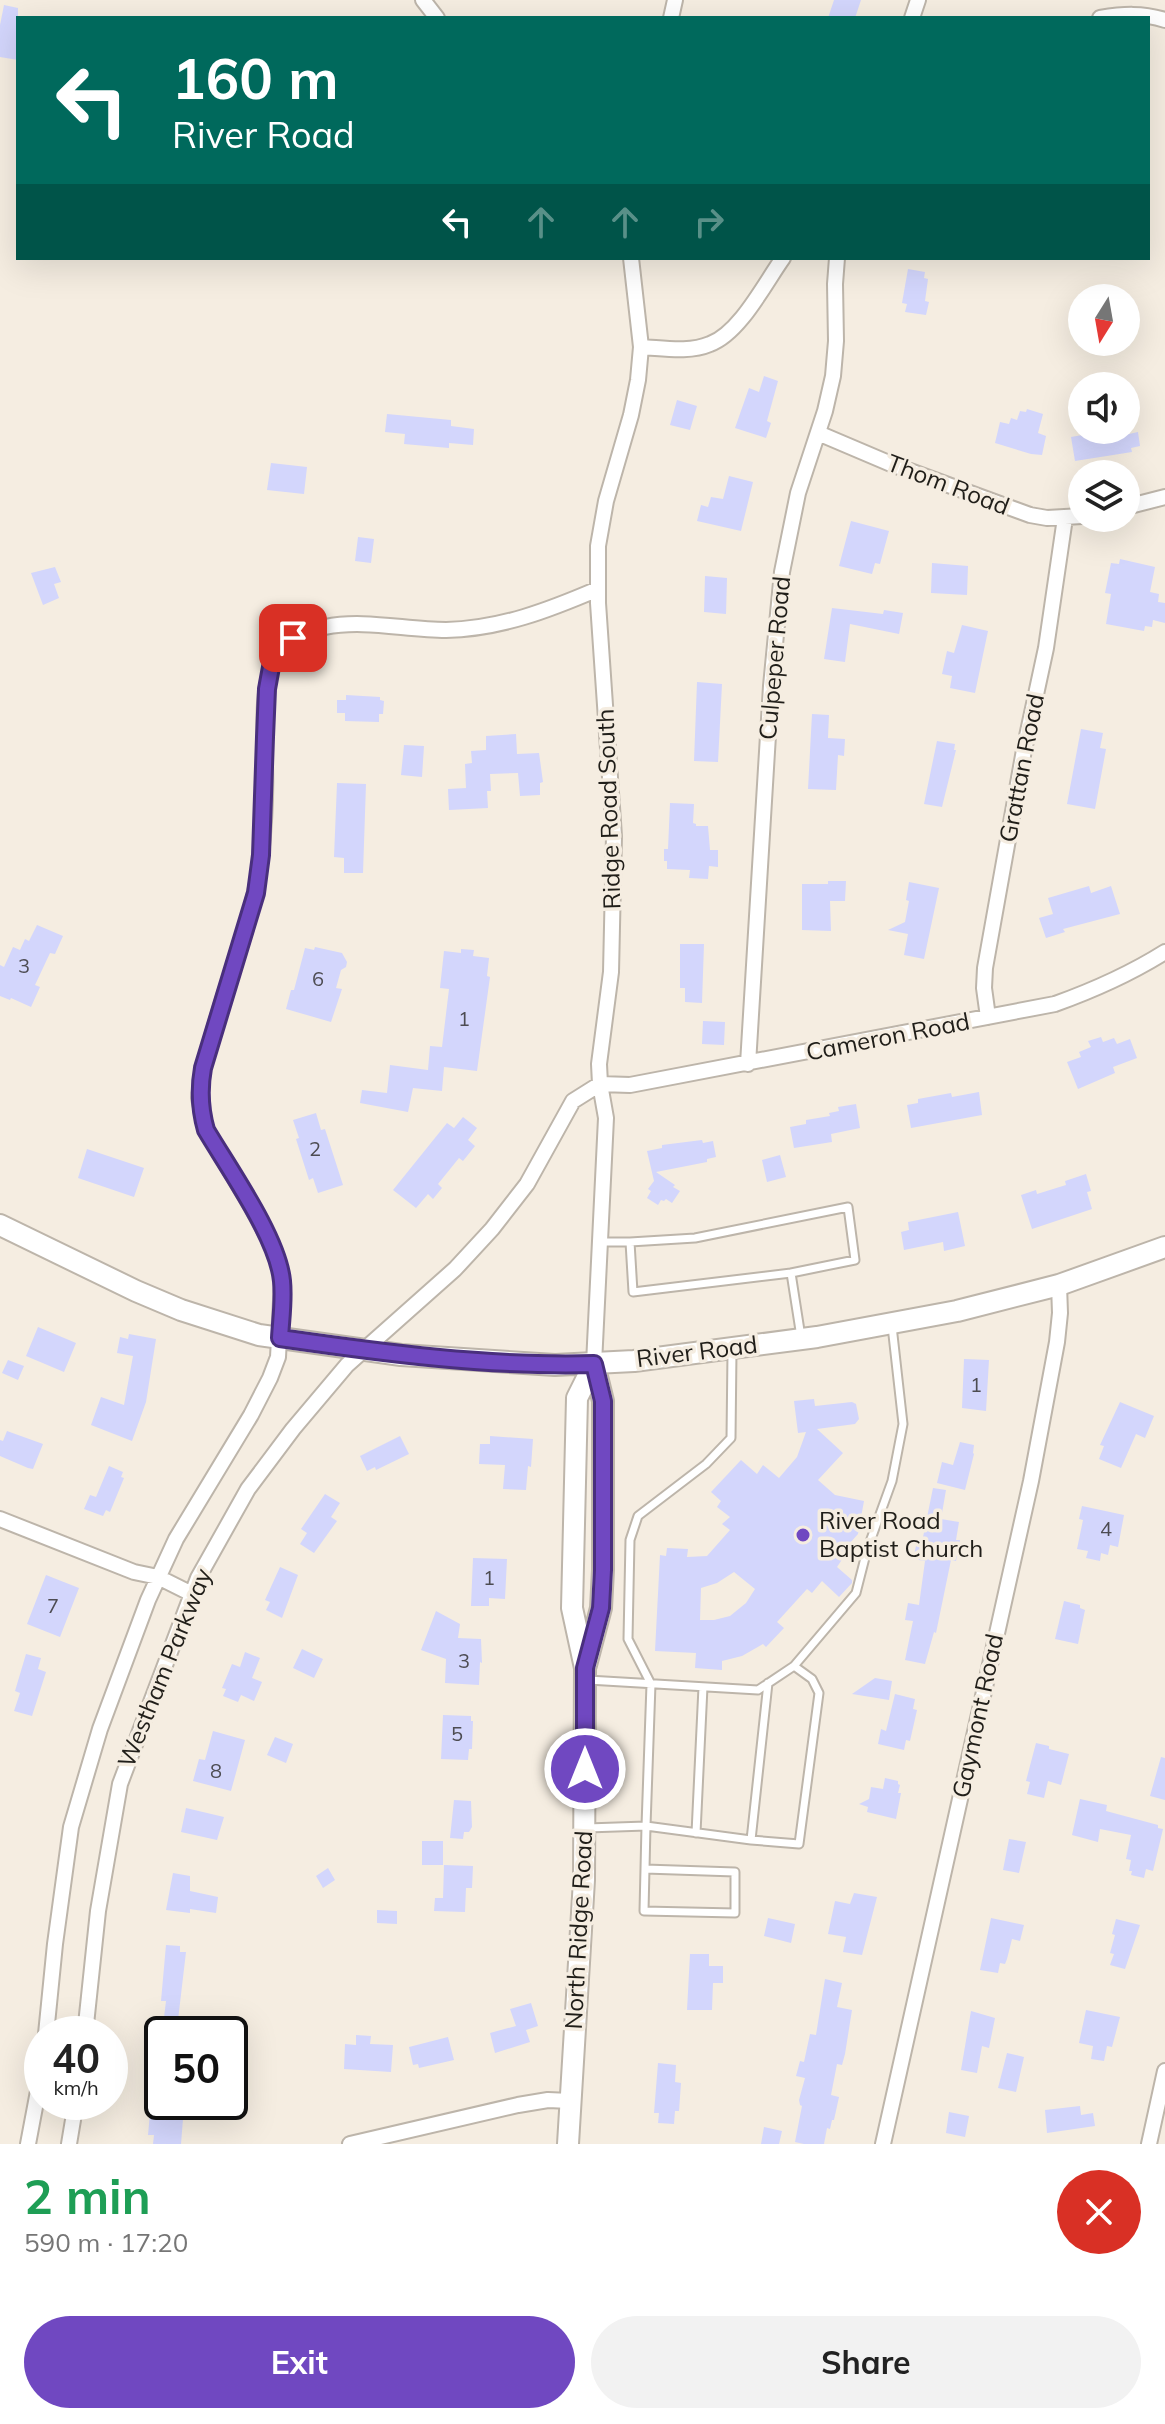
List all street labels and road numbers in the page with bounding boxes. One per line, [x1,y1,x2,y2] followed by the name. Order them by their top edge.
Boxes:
[883,447,1014,521] street label: Thom Road
[752,575,796,741] street label: Culpeper Road
[992,691,1050,845] street label: Grattan Road
[590,708,626,910] street label: Ridge Road South
[803,1005,972,1067] street label: Cameron Road
[635,1329,759,1373] street label: River Road
[110,1563,218,1772] street label: Westham Parkway
[945,1631,1009,1801] street label: Gaymont Road
[558,1830,598,2030] street label: North Ridge Road

